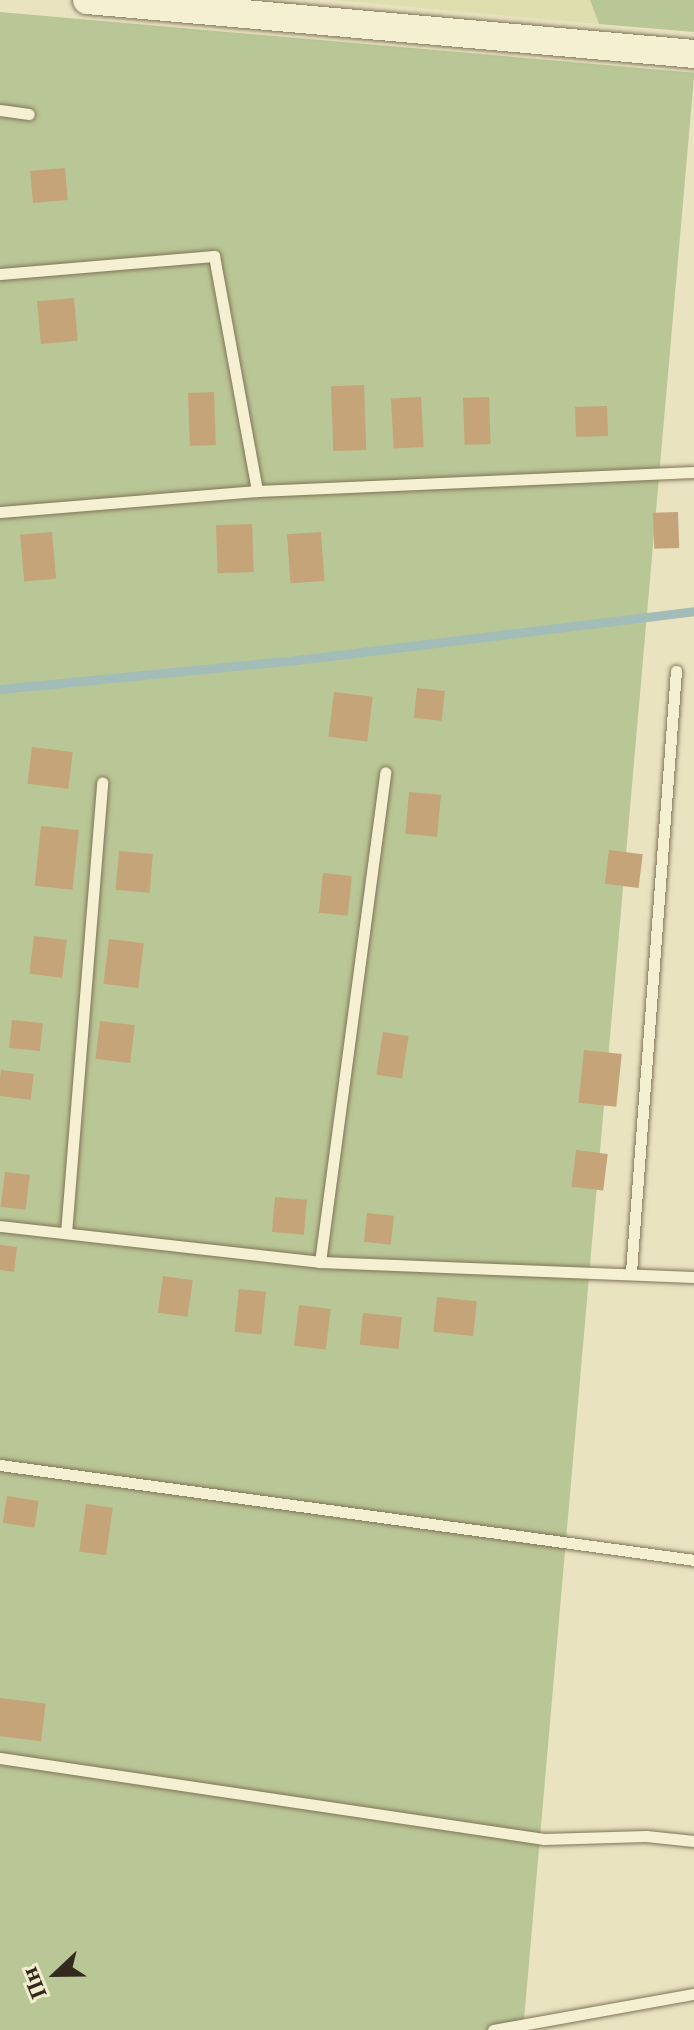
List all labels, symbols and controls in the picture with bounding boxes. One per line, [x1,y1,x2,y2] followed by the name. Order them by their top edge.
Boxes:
[16,1934,96,2014] north arrow
[14,1963,53,2003] text: Пн

